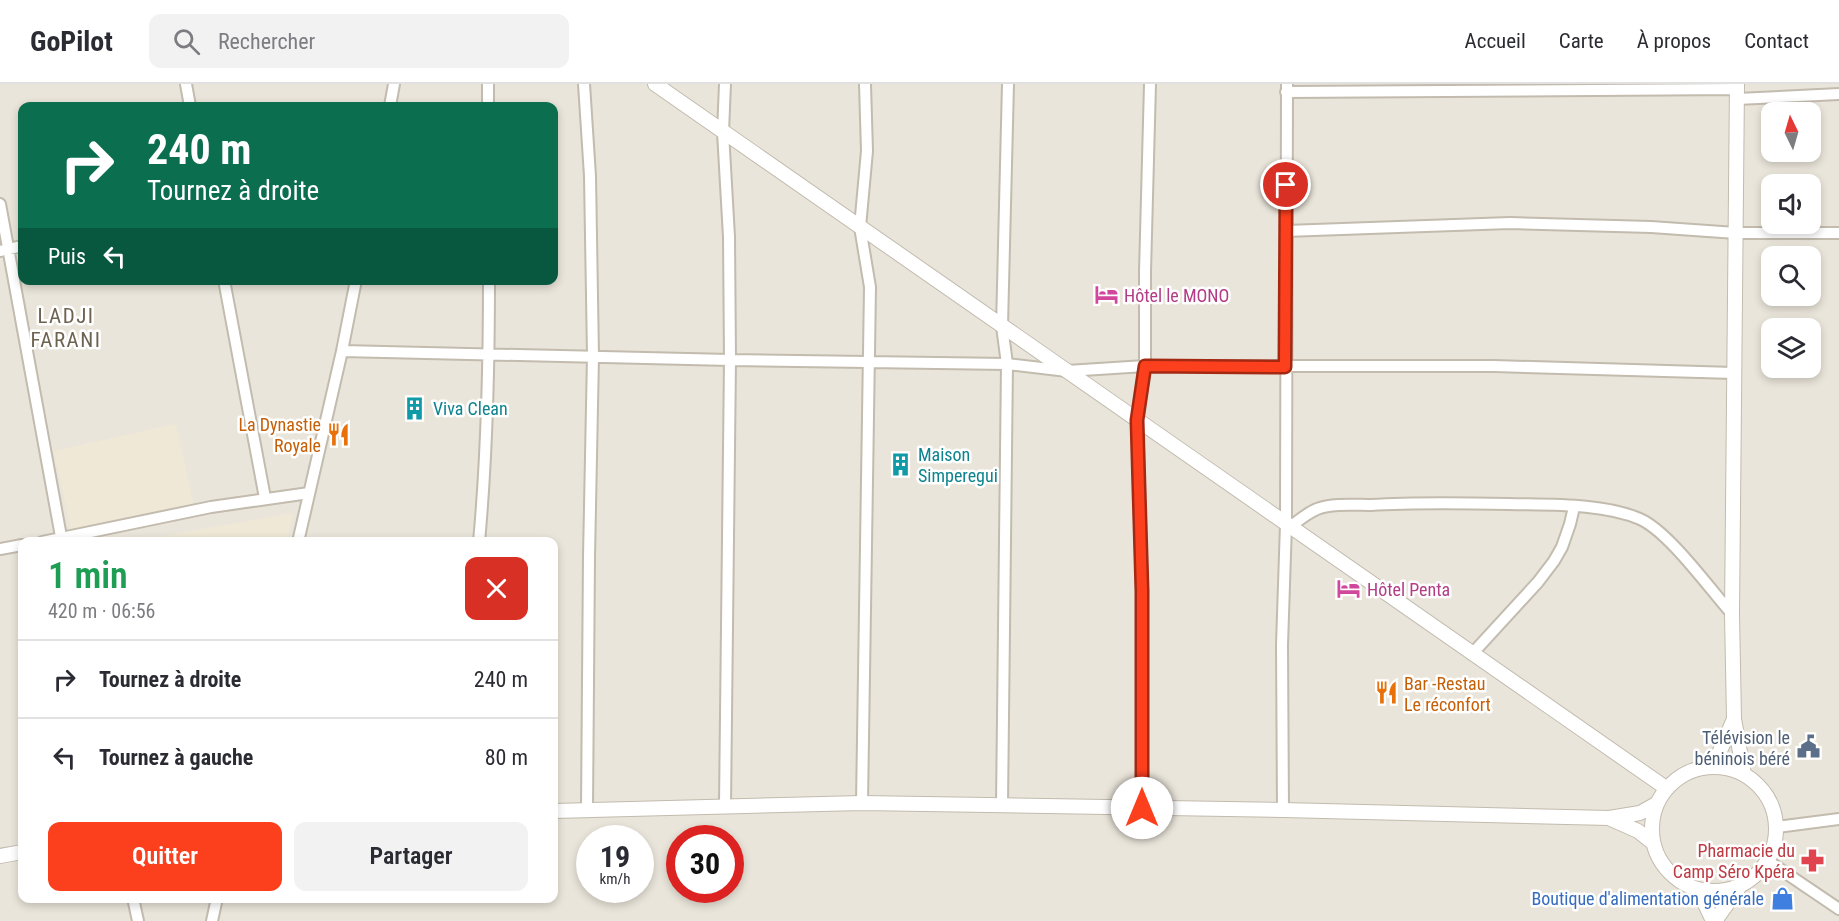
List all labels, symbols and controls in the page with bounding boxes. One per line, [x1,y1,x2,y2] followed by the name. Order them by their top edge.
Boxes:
[149,14,569,68] search box
[30,25,113,58] text: GoPilot
[170,25,203,58] icon: search
[218,29,315,54] text: Rechercher
[1465,29,1526,53] text: Accueil
[1559,29,1604,53] text: Carte
[1637,29,1711,53] text: À propos
[1744,29,1809,53] text: Contact
[1761,102,1821,162] north arrow
[1761,102,1821,378] map controls
[147,125,252,174] text: 240 m
[48,126,126,204] icon: right
[1260,159,1311,210] pin
[1269,168,1302,201] icon: arrive
[1761,174,1821,234] button: sound
[147,175,319,207] text: Tournez à droite
[98,240,131,273] icon: left
[48,244,86,269] text: Puis
[1761,246,1821,306] button: search
[1093,282,1119,308] hotel icon: Hôtel le MONO
[1124,285,1229,306] place label: Hôtel le MONO
[31,304,102,352] district label: LADJI FARANI
[1761,318,1821,378] button: layers
[402,395,428,421] building icon: Viva Clean
[433,398,508,419] place label: Viva Clean
[238,414,321,456] place label: La Dynastie Royale
[326,421,352,447] restaurant icon: La Dynastie Royale
[918,444,998,486] place label: Maison Simperegui
[887,451,913,477] building icon: Maison Simperegui
[48,555,128,597] text: 1 min
[465,557,528,620] button: close
[1336,576,1362,602] hotel icon: Hôtel Penta
[1367,579,1450,600] place label: Hôtel Penta
[48,599,155,623] text: 420 m · 06:56
[48,663,81,696] icon: right
[99,667,241,692] text: Tournez à droite
[474,667,528,692] text: 240 m
[1404,673,1491,715] place label: Bar -Restau Le réconfort
[1373,680,1399,706] restaurant icon: Bar -Restau Le réconfort
[1695,727,1790,769] place label: Télévision le béninois béré
[1795,734,1821,760] public building icon: Télévision le béninois béré
[48,741,81,774] icon: left
[99,745,253,770] text: Tournez à gauche
[485,745,528,770] text: 80 m
[1110,776,1174,840] position arrow
[48,822,282,891] button: Quitter
[294,822,528,891] button: Partager
[666,825,744,903] speed limit sign: 30
[600,839,630,874] text: 19
[1673,840,1795,882] place label: Pharmacie du Camp Séro Kpéra
[1800,847,1826,873] pharmacy icon: Pharmacie du Camp Séro Kpéra
[600,870,630,888] text: km/h
[1769,885,1795,911] shop icon: Boutique d'alimentation générale
[1531,888,1764,909] place label: Boutique d'alimentation générale

